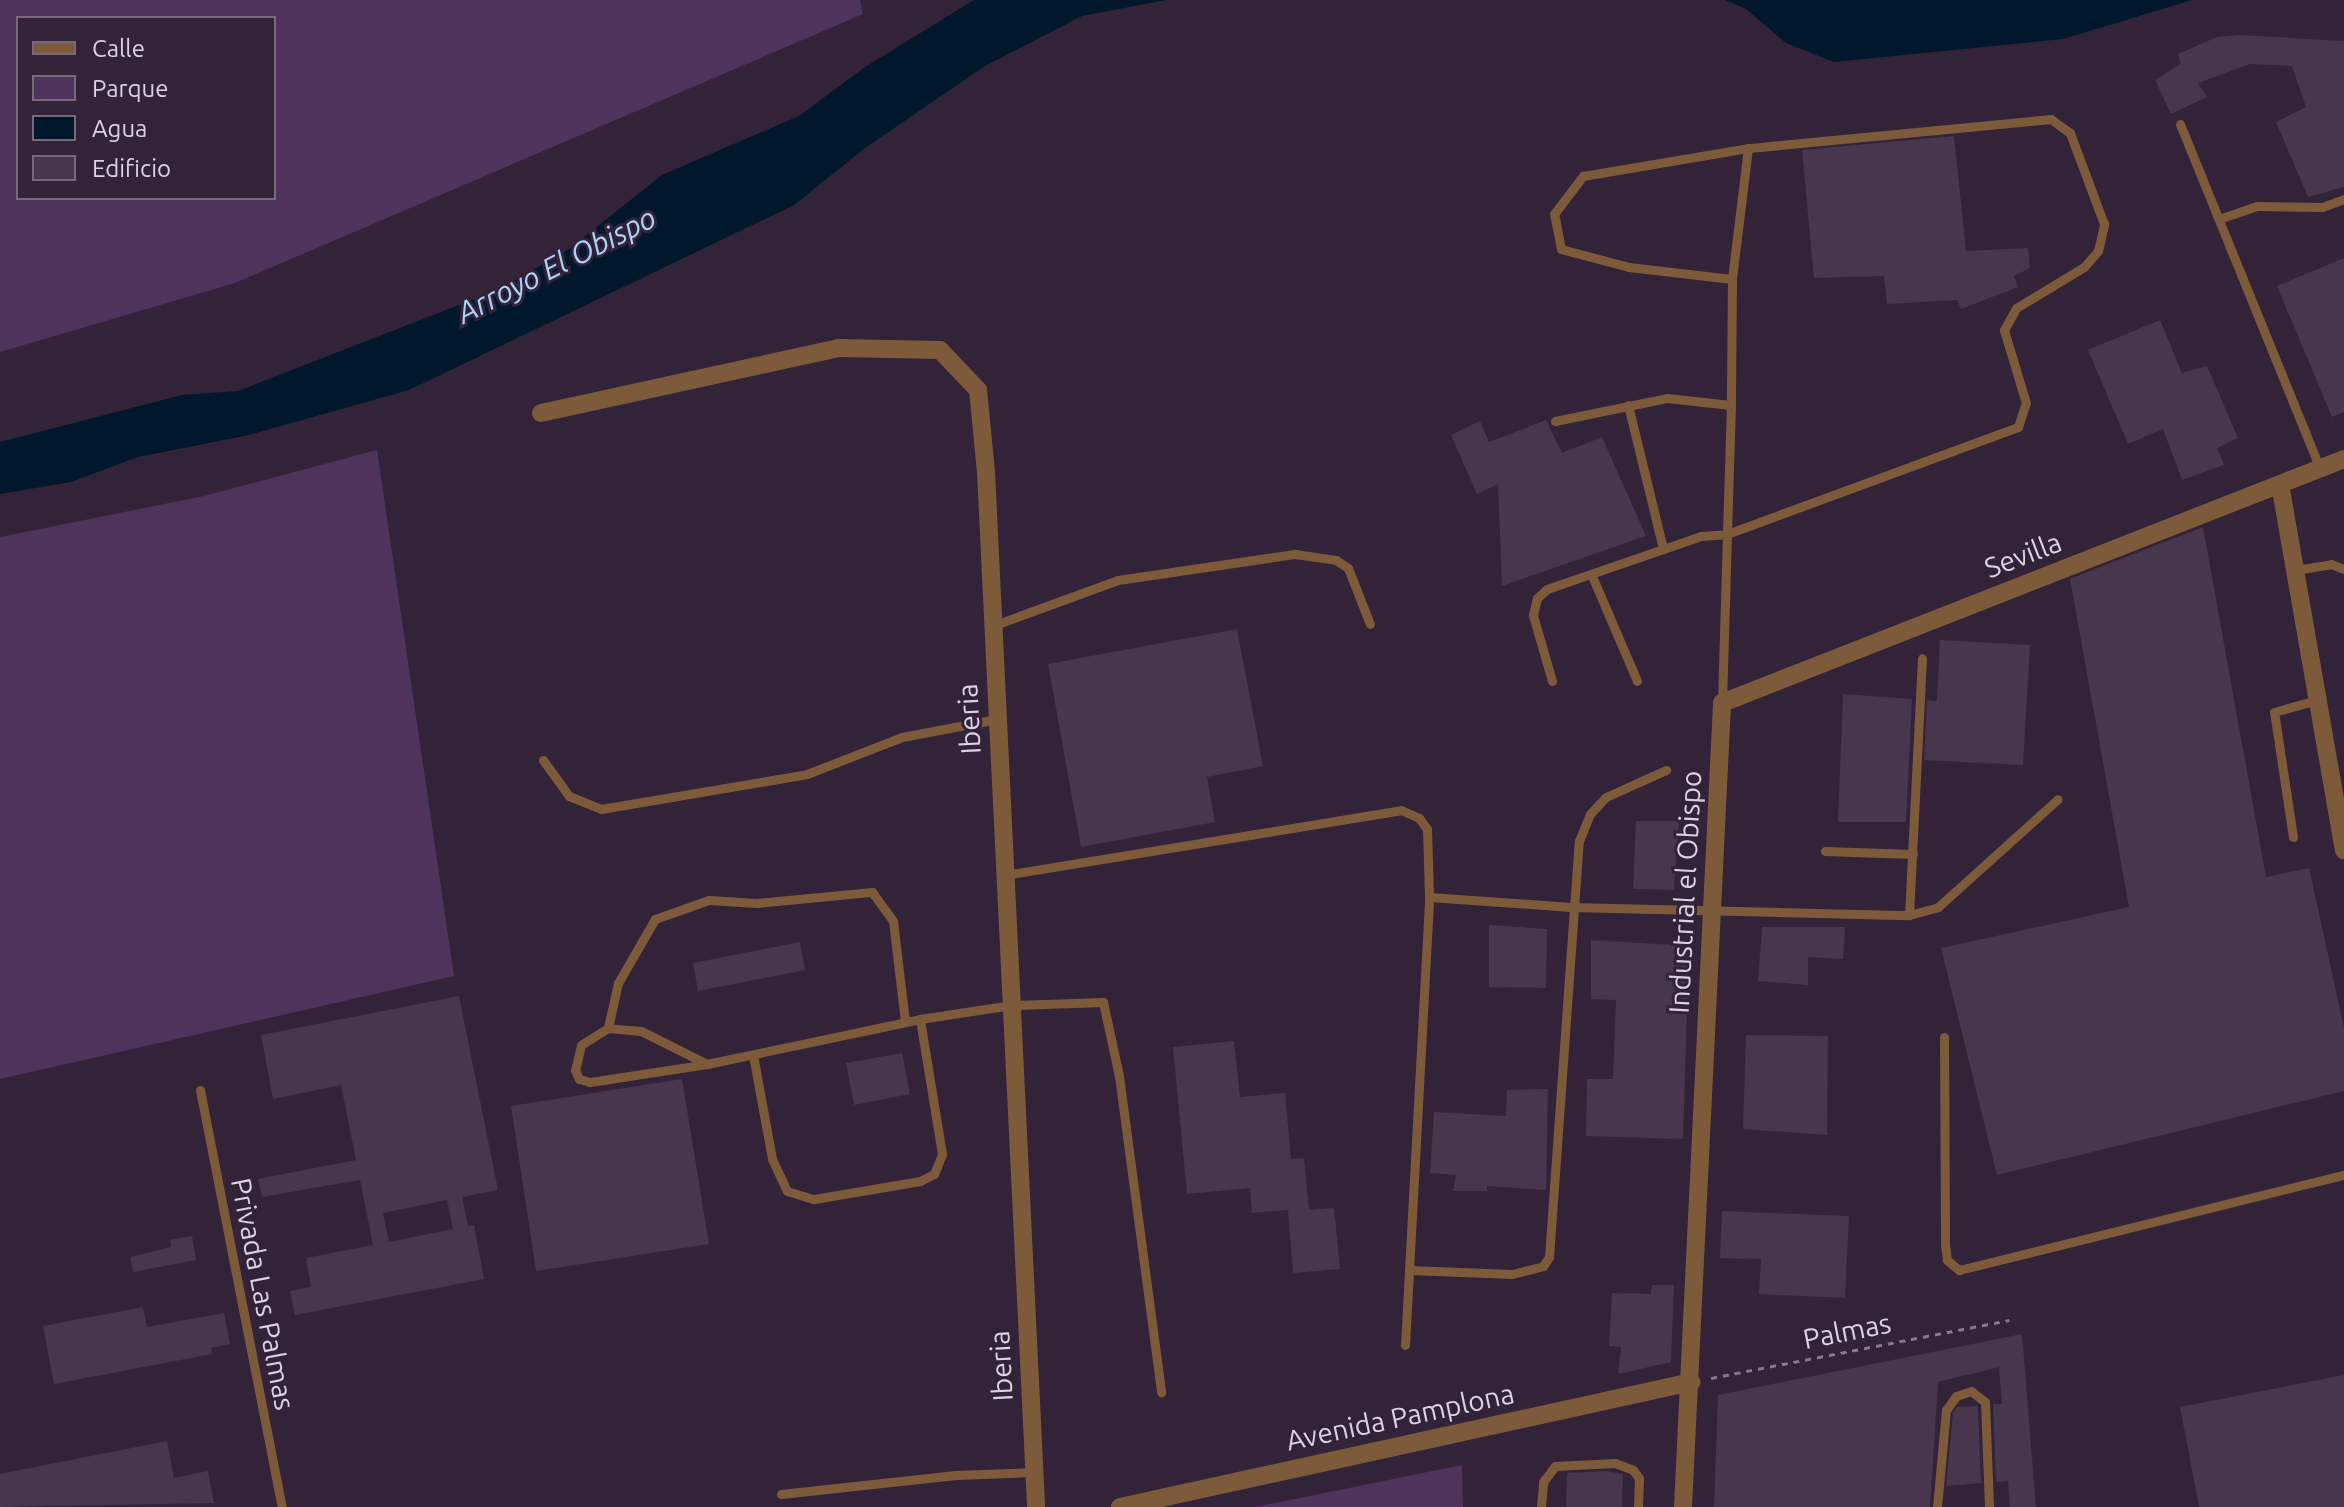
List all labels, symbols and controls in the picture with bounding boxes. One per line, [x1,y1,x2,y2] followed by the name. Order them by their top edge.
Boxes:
[16,16,276,200] legend
[92,35,145,62] text: Calle
[92,75,169,102] text: Parque
[92,115,147,142] text: Agua
[92,155,171,182] text: Edificio
[450,199,662,331] water label: Arroyo El Obispo
[1980,525,2066,585] street label: Sevilla
[950,683,988,755] street label: Iberia
[1662,770,1708,1014] street label: Industrial el Obispo
[224,1175,302,1413] street label: Privada Las Palmas
[1800,1306,1894,1356] street label: Palmas
[982,1330,1020,1402] street label: Iberia
[1283,1376,1517,1458] street label: Avenida Pamplona

